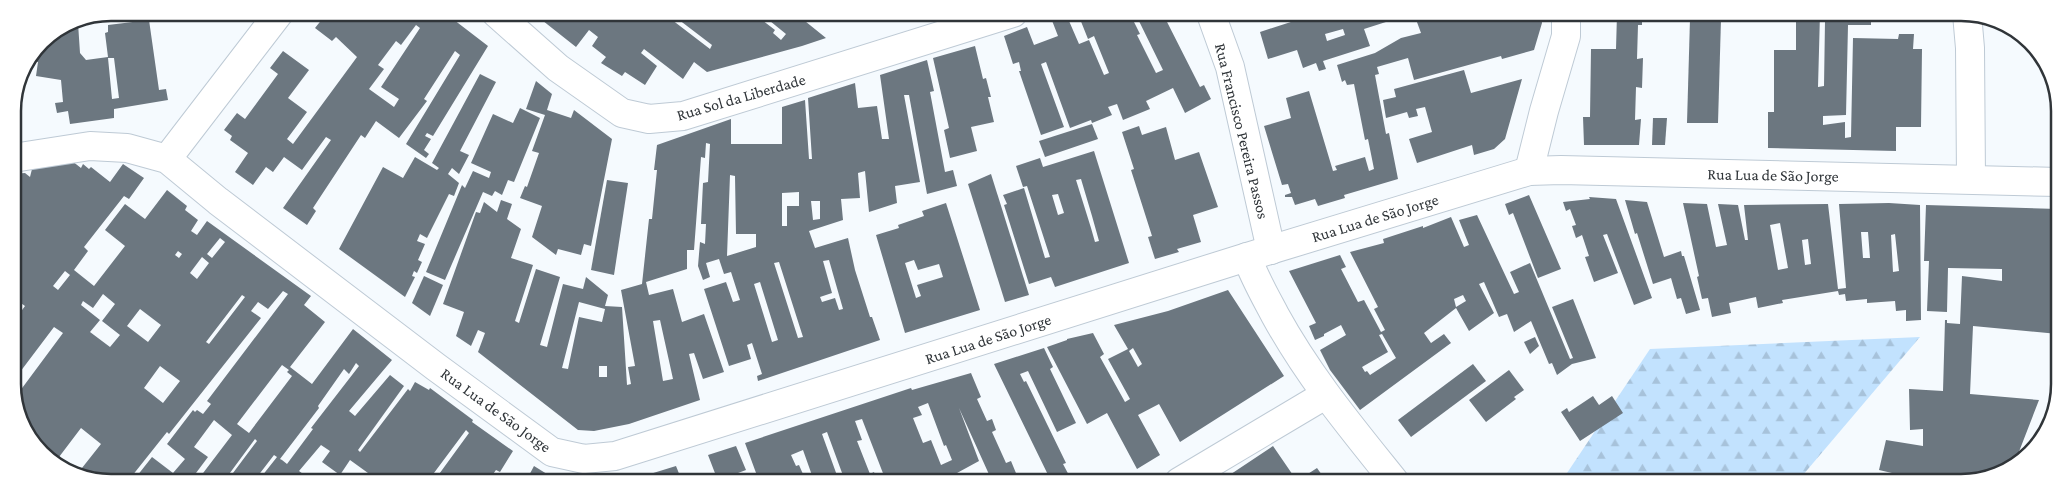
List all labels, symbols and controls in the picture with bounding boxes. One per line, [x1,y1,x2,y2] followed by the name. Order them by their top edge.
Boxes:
[1212,41,1272,221] street label: Rua Francisco Pereira Passos
[675,70,807,124] street label: Rua Sol da Liberdade
[1707,165,1839,186] street label: Rua Lua de São Jorge
[1310,191,1441,246] street label: Rua Lua de São Jorge
[923,311,1053,368] street label: Rua Lua de São Jorge
[437,365,554,456] street label: Rua Lua de São Jorge

